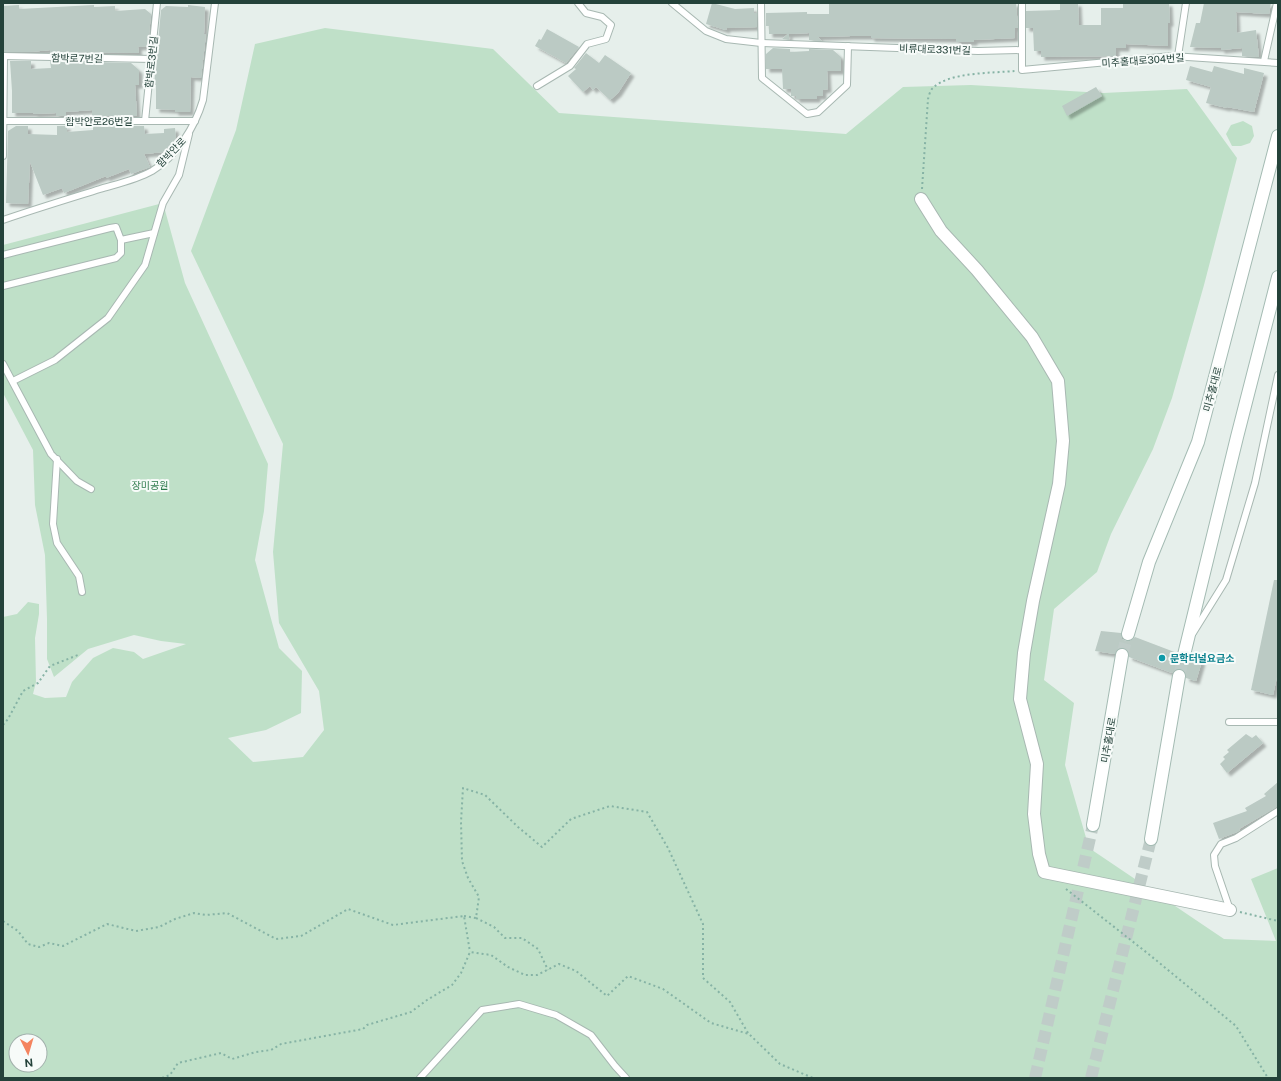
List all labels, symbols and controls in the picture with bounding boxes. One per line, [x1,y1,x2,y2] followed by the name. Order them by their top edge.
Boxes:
[142,35,160,89] street label: 함박로3번길
[899,42,971,56] street label: 비류대로331번길
[1101,51,1185,69] street label: 미추홀대로304번길
[51,52,103,64] street label: 함박로7번길
[65,115,133,127] street label: 함박안로26번길
[154,135,188,169] street label: 함박안로
[1200,365,1224,413] street label: 미추홀대로
[132,479,168,491] park label: 장미공원
[1170,652,1234,664] place label: 문학터널요금소
[1157,653,1167,663] marker: 문학터널요금소
[1098,716,1118,764] street label: 미추홀대로
[8,1033,48,1073] north arrow
[24,1057,34,1069] text: N

